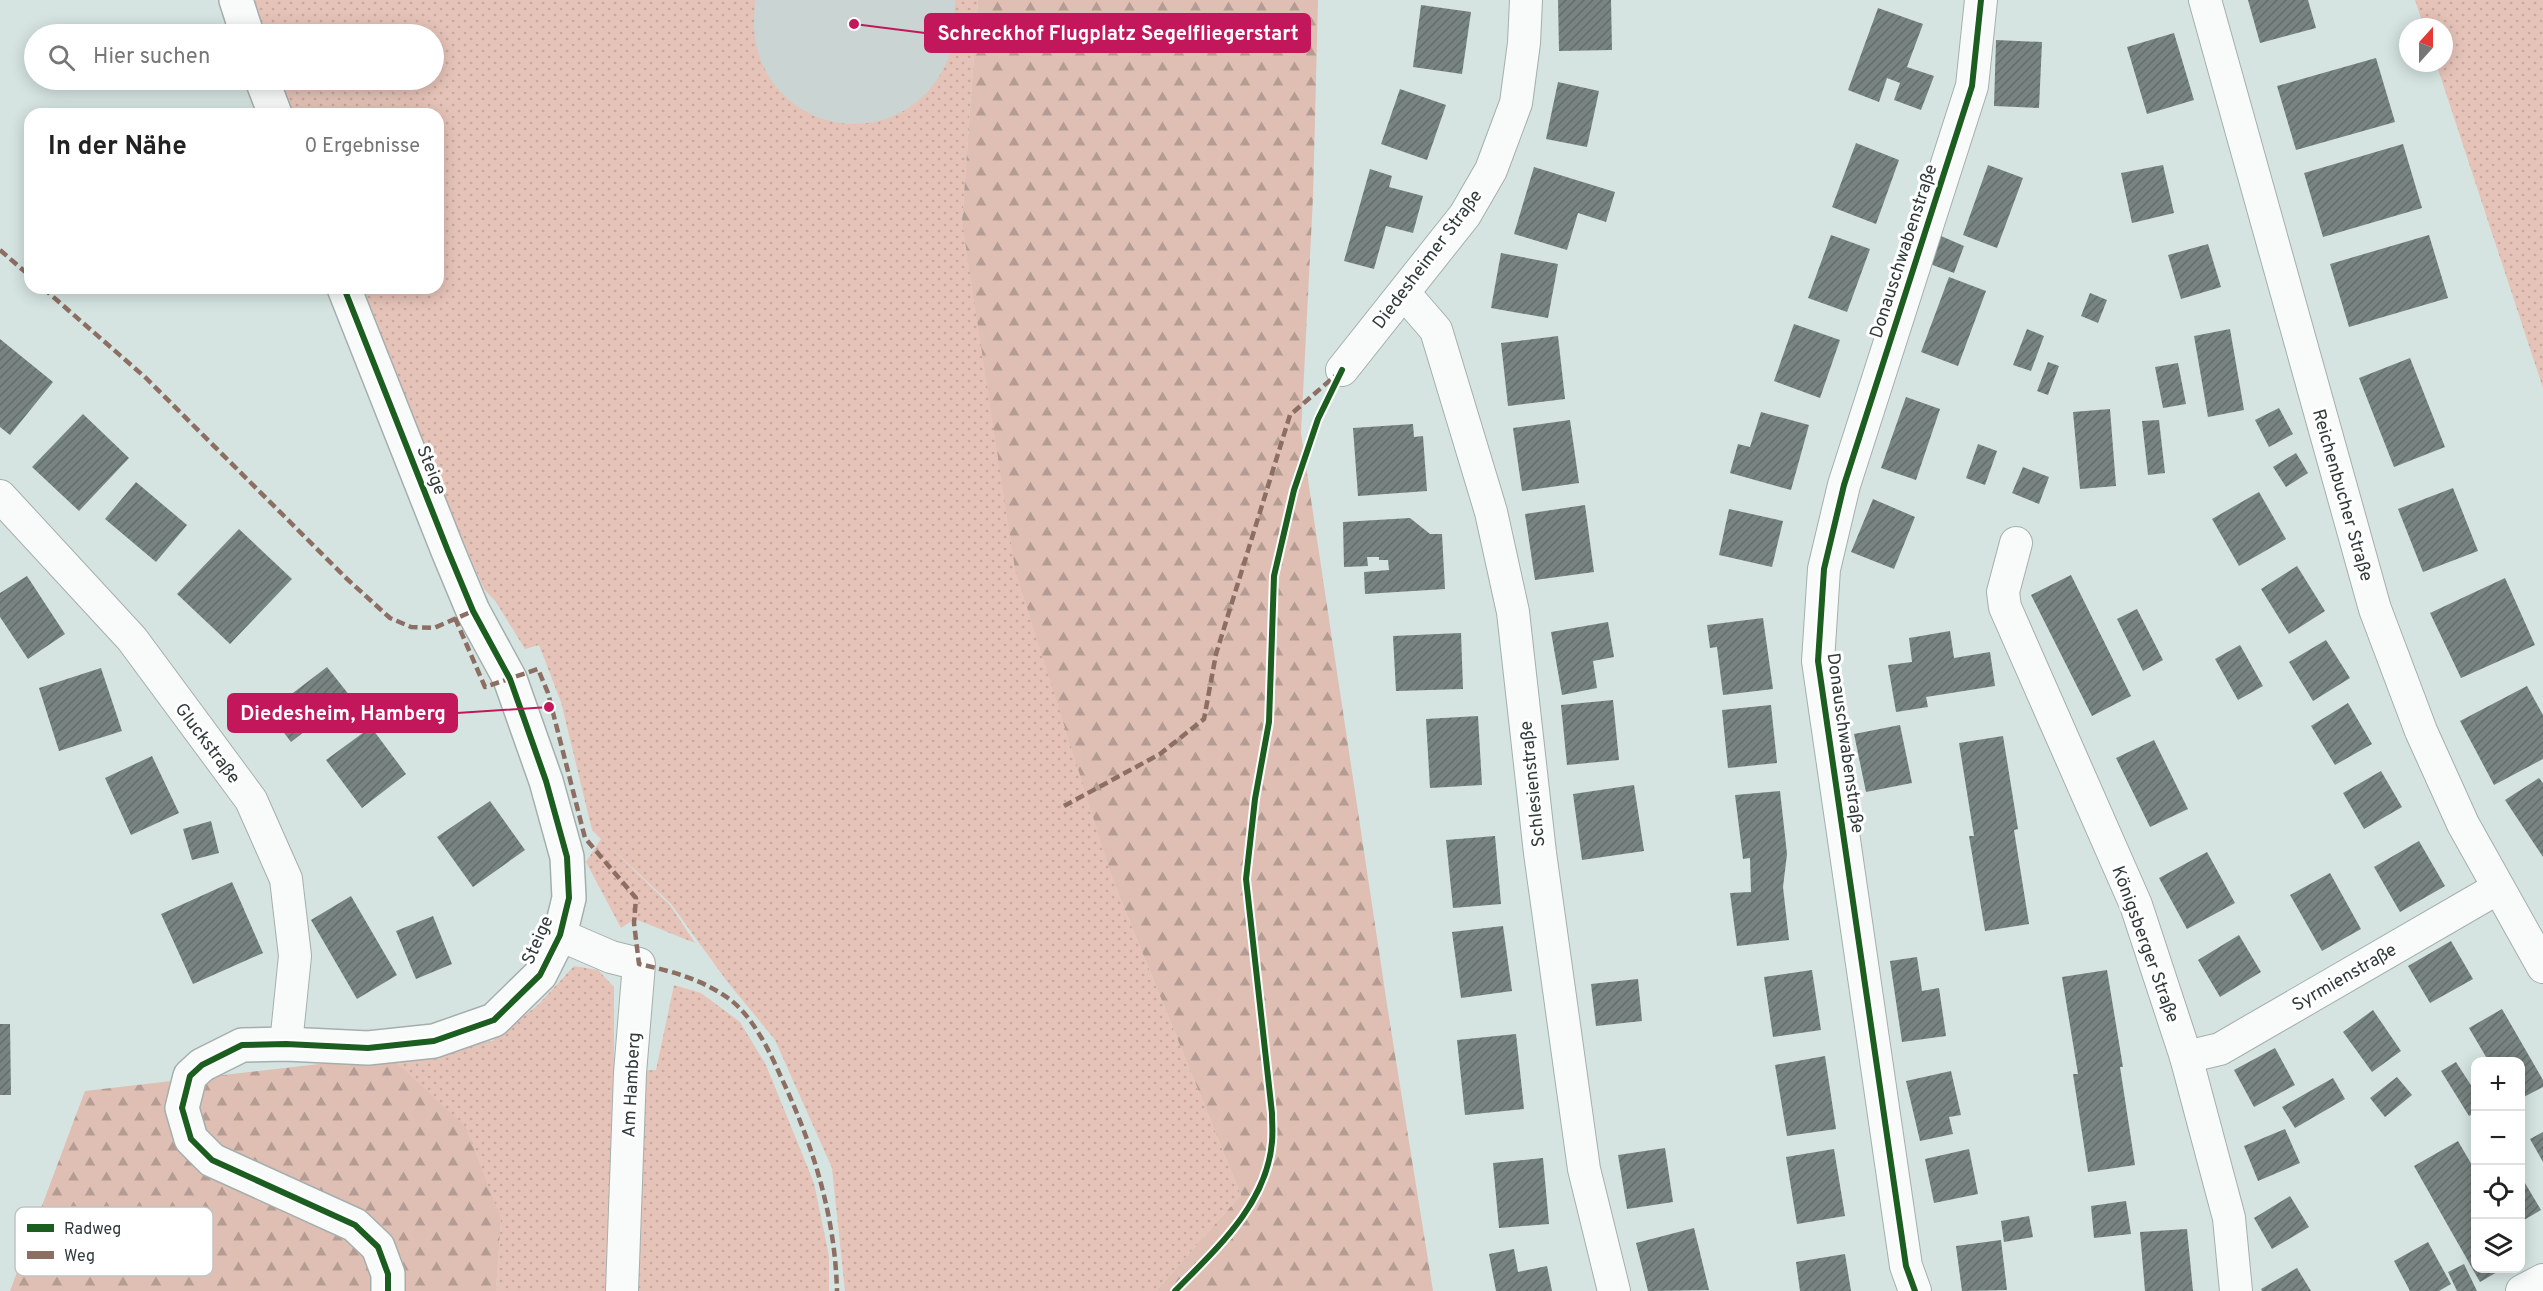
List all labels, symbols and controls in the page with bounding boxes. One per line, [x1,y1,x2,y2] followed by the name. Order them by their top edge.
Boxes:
[925,14,1310,52] callout: Schreckhof Flugplatz Segelfliegerstart
[2399,18,2453,72] north arrow
[937,22,1299,48] text: Schreckhof Flugplatz Segelfliegerstart
[24,24,444,90] search box
[45,41,78,74] icon: search
[93,44,210,71] text: Hier suchen
[48,131,187,164] text: In der Nähe
[305,134,420,160] text: 0 Ergebnisse
[1865,161,1943,341] street label: Donauschwabenstraße
[1368,186,1488,334] street label: Diedesheimer Straße
[2306,407,2377,584] street label: Reichenbucher Straße
[410,443,451,499] street label: Steige
[1820,652,1869,835] street label: Donauschwabenstraße
[228,694,457,732] callout: Diedesheim, Hamberg
[169,699,245,789] street label: Gluckstraße
[240,702,446,728] text: Diedesheim, Hamberg
[1515,720,1552,848] street label: Schlesienstraße
[2106,863,2184,1026] street label: Königsberger Straße
[517,913,559,969] street label: Steige
[2288,939,2401,1017] street label: Syrmienstraße
[618,1032,647,1138] street label: Am Hamberg
[2471,1057,2525,1273] map controls
[2471,1057,2525,1111] button: +
[2471,1111,2525,1165] button: −
[2471,1165,2525,1219] button: locate
[15,1207,213,1276] legend
[2471,1219,2525,1273] button: layers
[64,1220,121,1240] text: Radweg
[64,1247,95,1267] text: Weg

